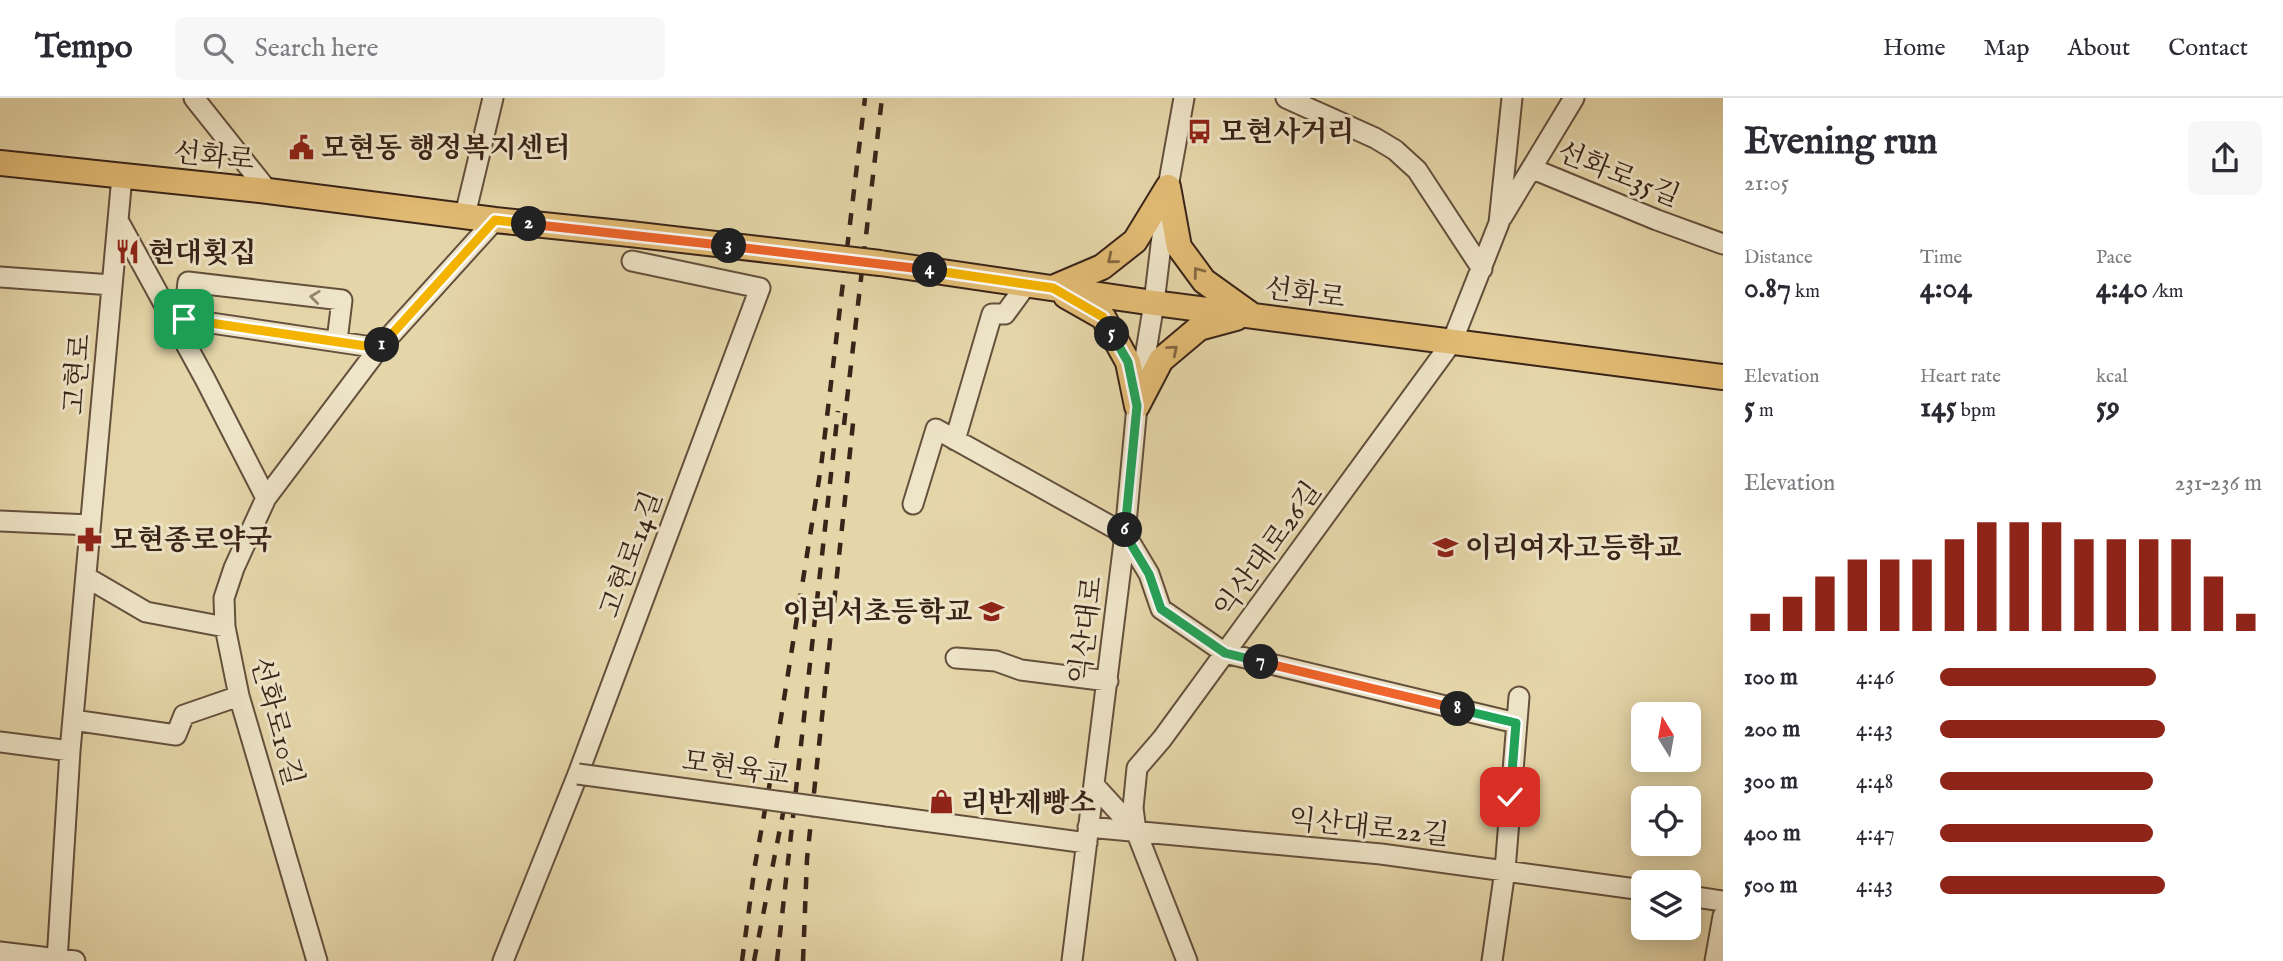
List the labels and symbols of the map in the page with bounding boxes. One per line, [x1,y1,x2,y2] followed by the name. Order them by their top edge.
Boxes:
[1219,116,1354,151] place label: 모현사거리
[1185,117,1213,145] bus stop icon: 모현사거리
[321,132,571,167] place label: 모현동 행정복지센터
[287,133,315,161] public building icon: 모현동 행정복지센터
[1552,135,1684,216] street label: 선화로35길
[172,136,256,179] street label: 선화로
[512,206,546,242] pin: 2
[712,228,746,264] pin: 3
[148,237,256,272] place label: 현대횟집
[114,238,142,266] restaurant icon: 현대횟집
[1107,251,1119,264] one-way arrow
[912,252,948,288] pin: 4
[1193,267,1206,279] one-way arrow
[1262,271,1347,317] street label: 선화로
[154,289,214,349] pin
[309,290,321,305] one-way arrow
[1094,316,1130,352] pin: 5
[364,328,400,362] pin: 1
[58,332,99,416] street label: 고현로
[1165,345,1178,358] one-way arrow
[1208,475,1330,626] street label: 익산대로26길
[593,487,671,623] street label: 고현로14길
[1108,512,1142,548] pin: 6
[110,524,272,559] place label: 모현종로약국
[76,525,104,553] pharmacy icon: 모현종로약국
[1465,532,1681,567] place label: 이리여자고등학교
[1431,533,1459,561] school or university icon: 이리여자고등학교
[1064,574,1111,686] street label: 익산대로
[783,596,972,631] place label: 이리서초등학교
[978,597,1006,625] school or university icon: 이리서초등학교
[1244,644,1278,680] pin: 7
[242,653,310,790] street label: 선화로10길
[1440,692,1476,726] pin: 8
[1631,702,1701,772] north arrow
[680,745,792,794] street label: 모현육교
[1480,767,1540,827] pin
[961,787,1096,822] place label: 리반제빵소
[927,788,955,816] shop icon: 리반제빵소
[1287,803,1451,854] street label: 익산대로22길

